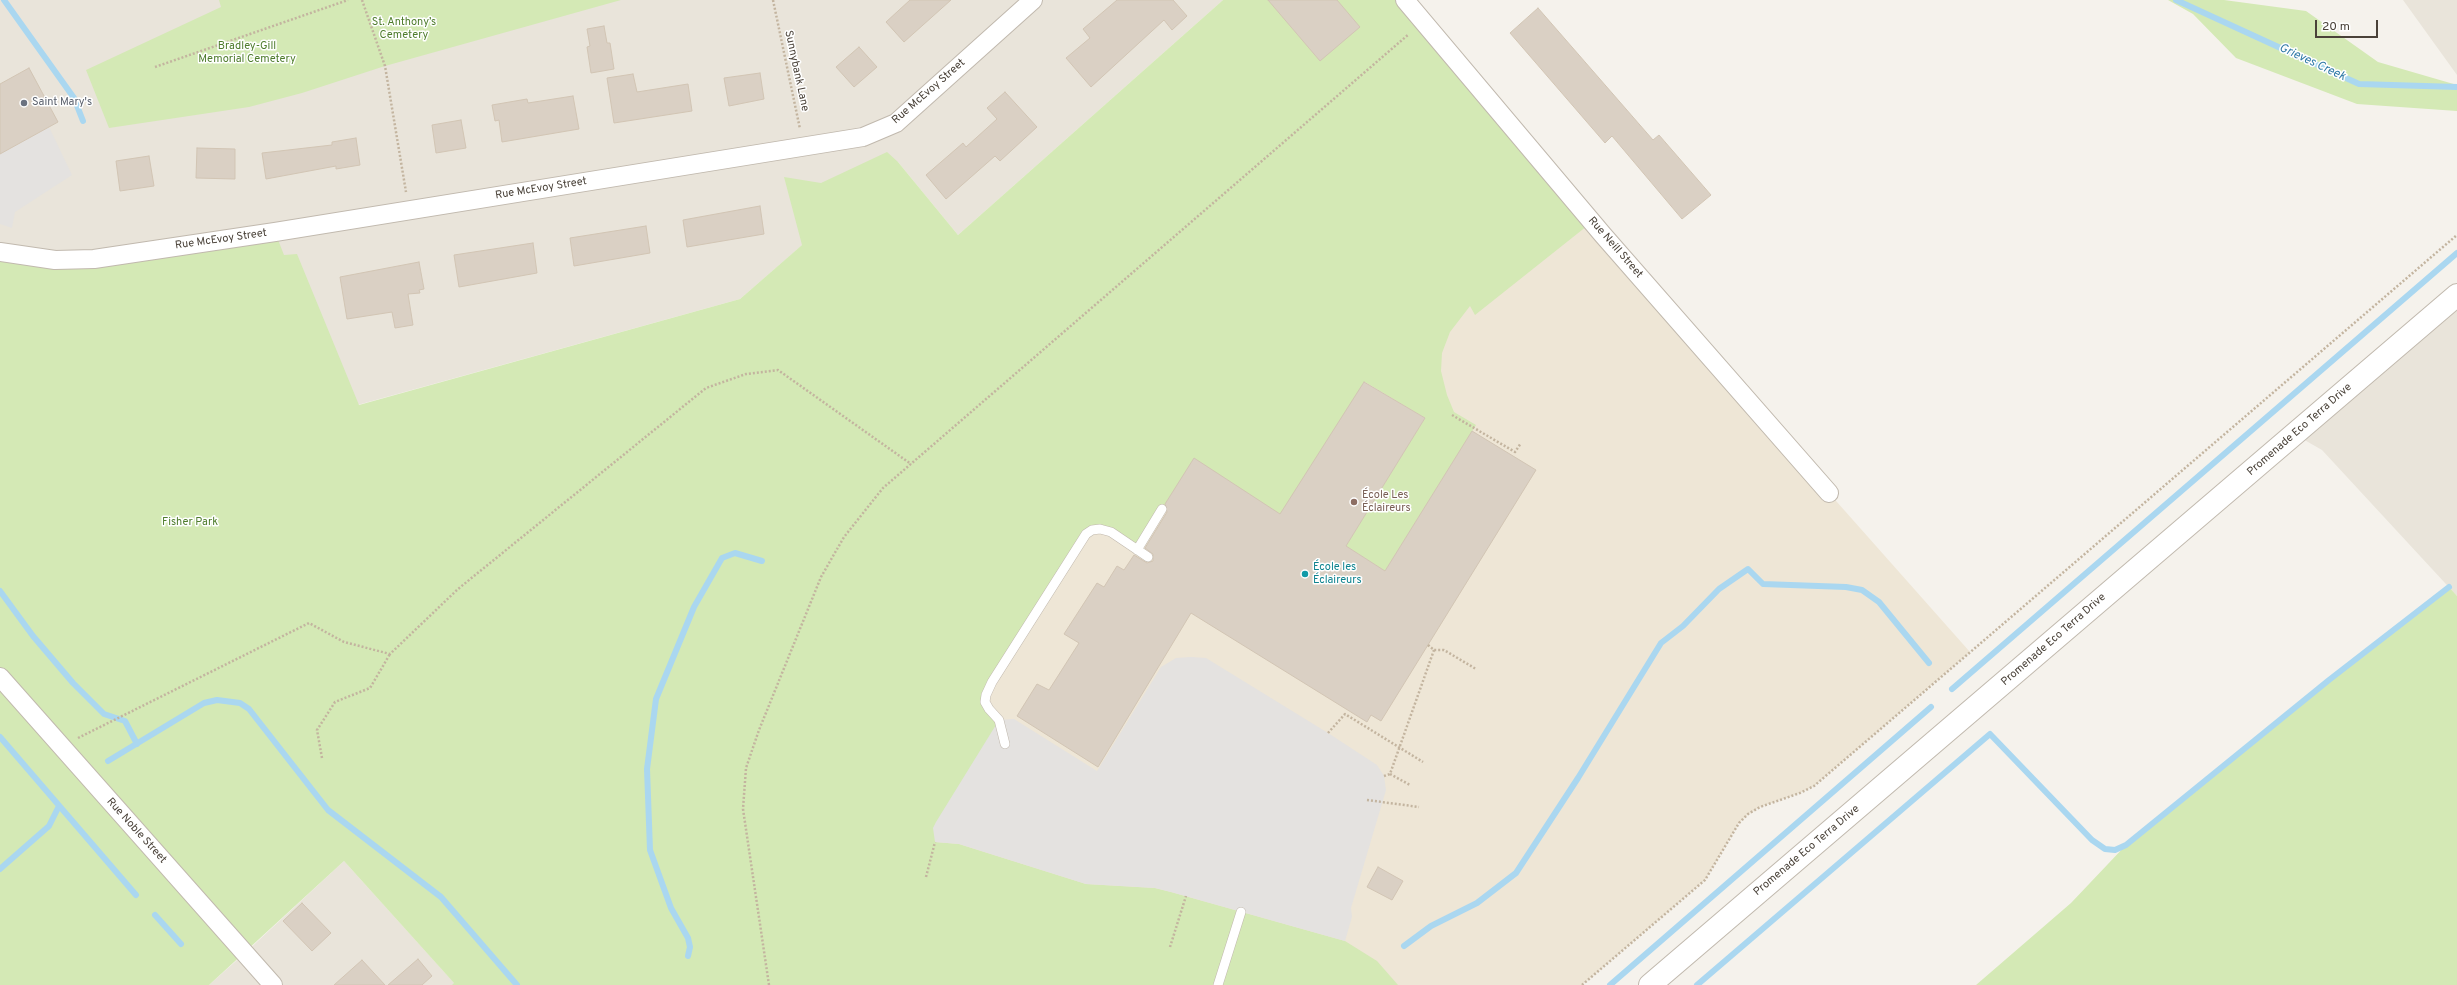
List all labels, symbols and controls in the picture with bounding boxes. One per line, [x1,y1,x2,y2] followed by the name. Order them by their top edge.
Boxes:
[2317,12,2380,38] scale bar
[372,16,436,42] park label: St. Anthony’s Cemetery
[2322,19,2350,35] text: 20 m
[781,29,811,113] street label: Sunnybank Lane
[198,40,296,66] park label: Bradley-Gill Memorial Cemetery
[2277,41,2347,85] water label: Grieves Creek
[890,57,968,127] street label: Rue McEvoy Street
[32,96,92,110] place label: Saint Mary's
[19,98,29,108] marker: Saint Mary's
[494,175,588,203] street label: Rue McEvoy Street
[1585,215,1645,281] street label: Rue Neill Street
[174,227,268,253] street label: Rue McEvoy Street
[2245,381,2355,479] street label: Promenade Eco Terra Drive
[1362,489,1411,515] place label: École Les Éclaireurs
[1349,497,1359,507] marker: École Les Éclaireurs
[162,516,218,530] park label: Fisher Park
[1313,561,1362,587] place label: École les Éclaireurs
[1300,569,1310,579] marker: École les Éclaireurs
[1999,591,2109,689] street label: Promenade Eco Terra Drive
[103,796,169,866] street label: Rue Noble Street
[1751,803,1863,899] street label: Promenade Eco Terra Drive

